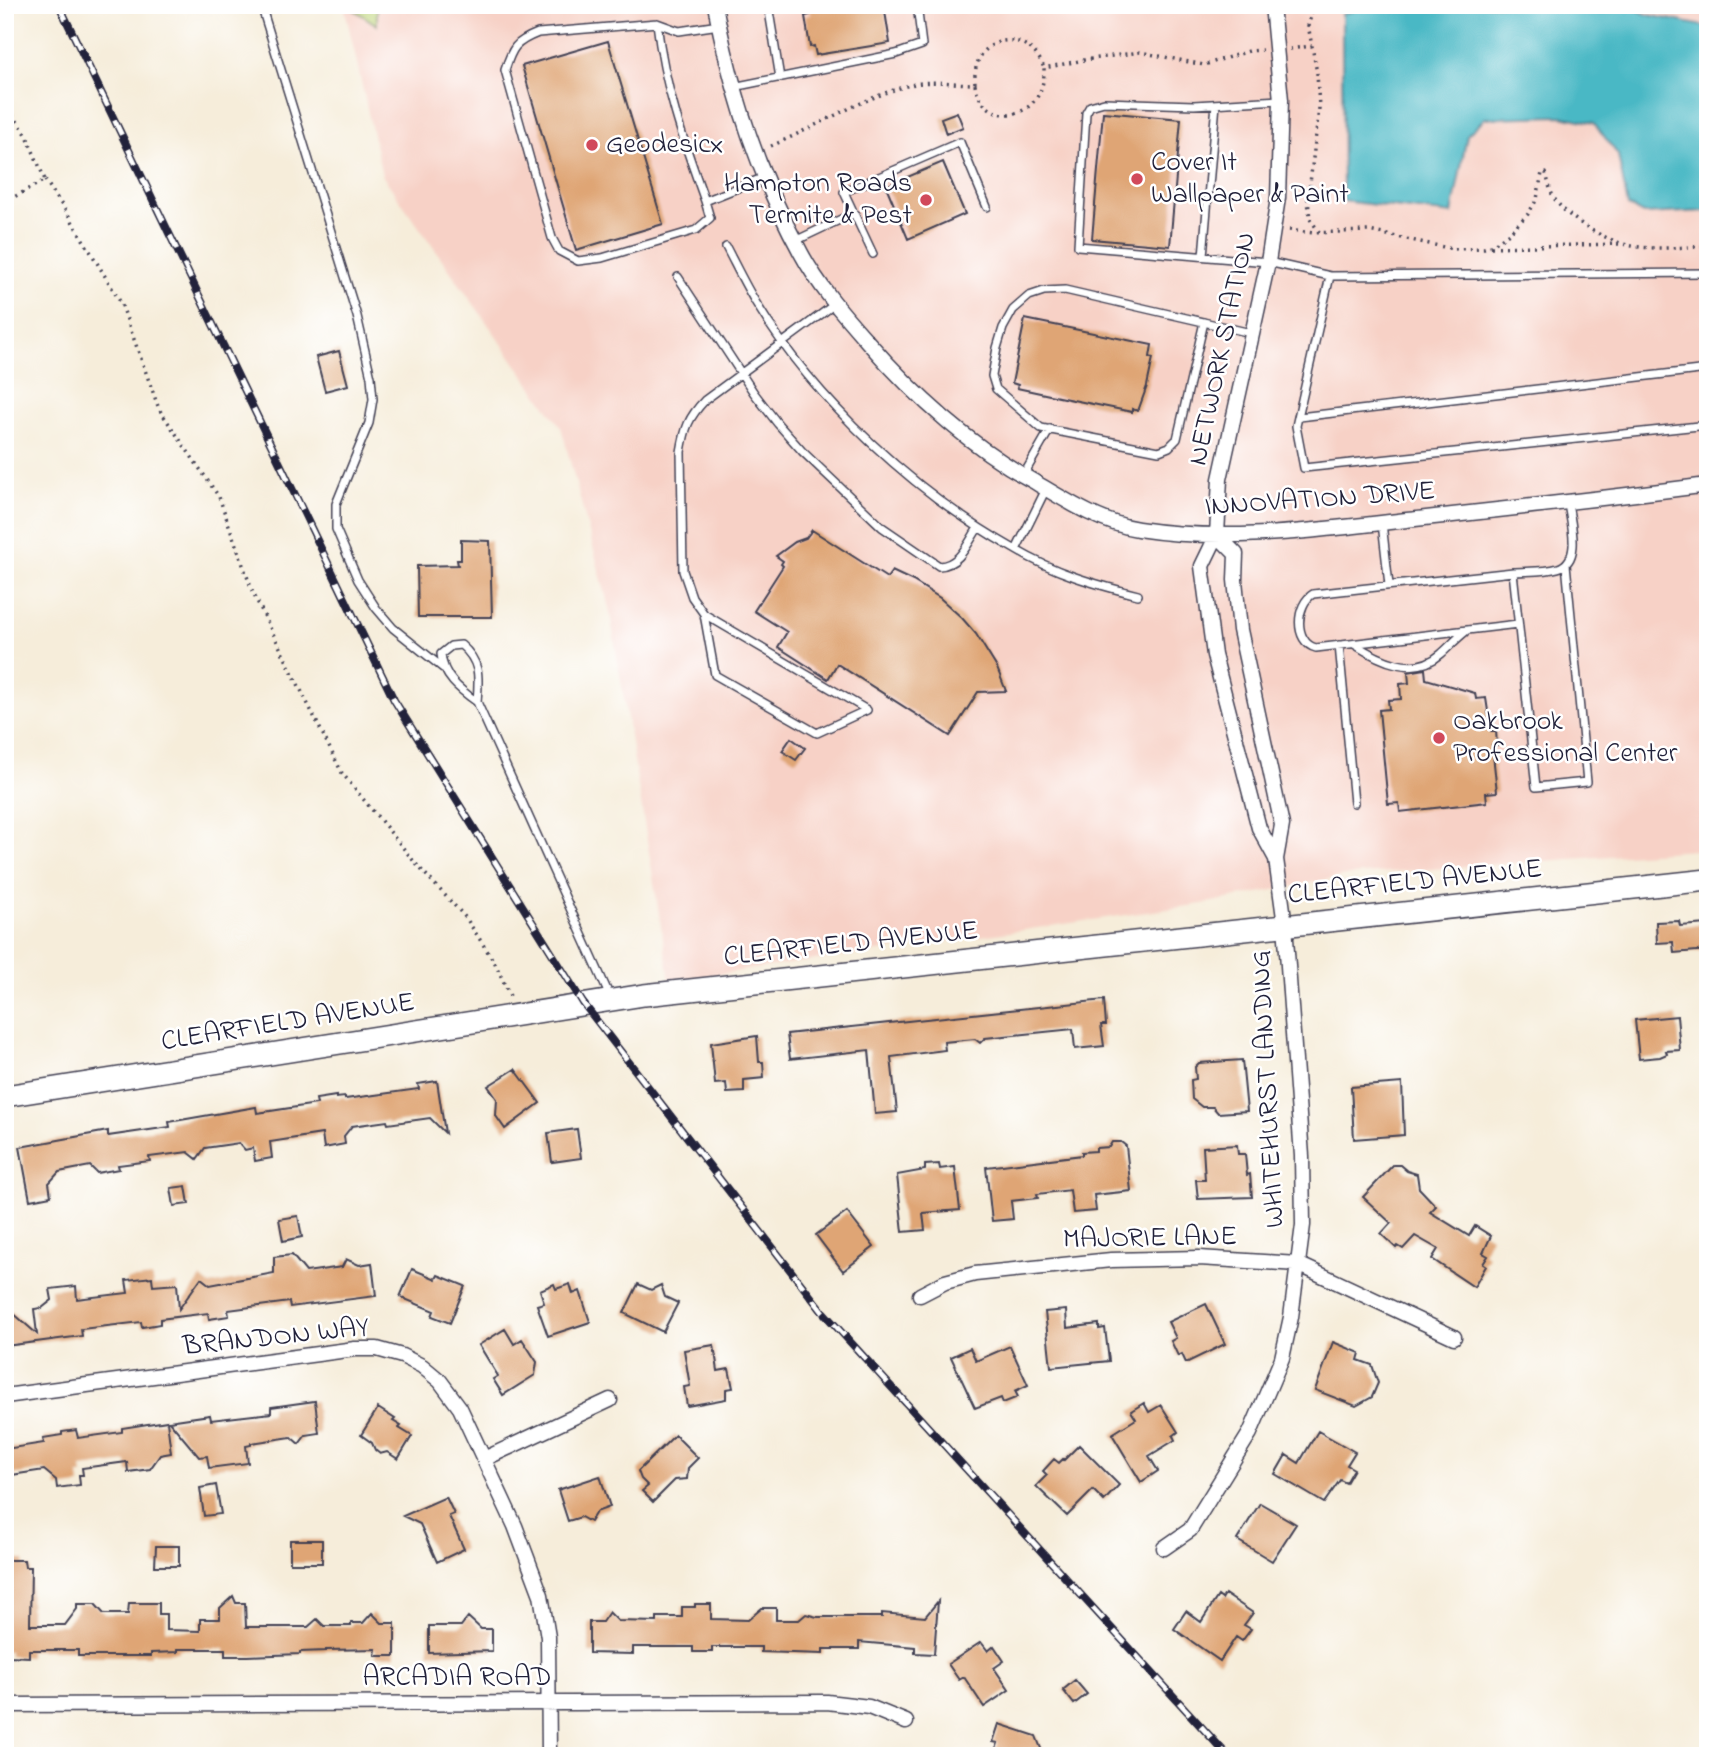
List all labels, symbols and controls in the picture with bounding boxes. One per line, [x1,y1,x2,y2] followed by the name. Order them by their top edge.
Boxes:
[606,125,723,166] place label: Geodesicx
[584,137,600,153] marker: Geodesicx
[1151,143,1349,216] place label: Cover It Wallpaper & Paint
[724,164,912,237] place label: Hampton Roads Termite & Pest
[1129,171,1145,187] marker: Cover It Wallpaper & Paint
[918,192,934,208] marker: Hampton Roads Termite & Pest
[1178,229,1268,469] street label: NETWORK STATION
[1203,471,1437,529] street label: INNOVATION DRIVE
[1453,702,1678,775] place label: Oakbrook Professional Center
[1431,730,1447,746] marker: Oakbrook Professional Center
[1286,849,1544,917] street label: CLEARFIELD AVENUE
[722,911,980,979] street label: CLEARFIELD AVENUE
[1241,949,1297,1229] street label: WHITEHURST LANDING
[158,983,418,1063] street label: CLEARFIELD AVENUE
[1063,1217,1237,1261] street label: MAJORIE LANE
[180,1308,371,1368] street label: BRANDON WAY
[363,1658,551,1699] street label: ARCADIA ROAD

